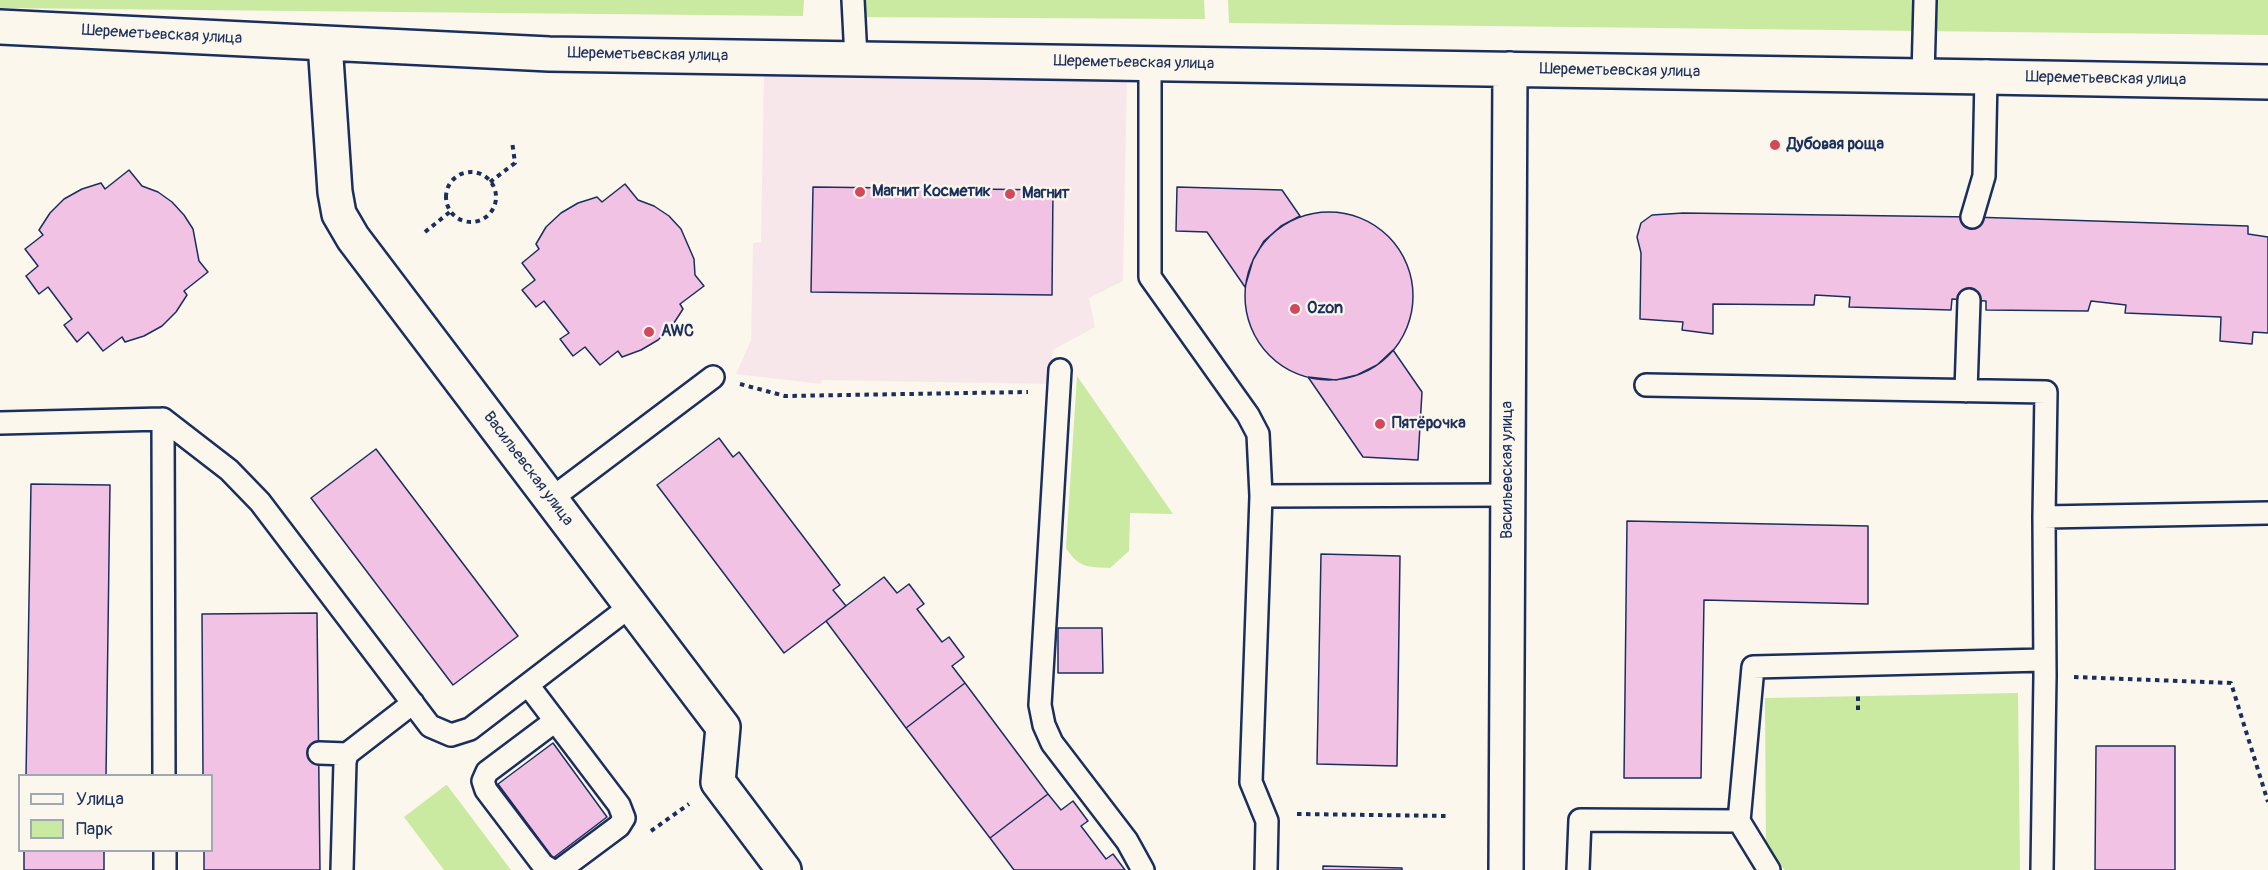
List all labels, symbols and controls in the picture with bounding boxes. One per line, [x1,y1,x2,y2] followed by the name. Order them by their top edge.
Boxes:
[81,21,243,49] street label: Шереметьевская улица
[568,44,728,66] street label: Шереметьевская улица
[1054,52,1214,74] street label: Шереметьевская улица
[1540,60,1700,82] street label: Шереметьевская улица
[2026,68,2186,90] street label: Шереметьевская улица
[1787,135,1884,155] place label: Дубовая роща
[1768,138,1782,152] marker: Дубовая роща
[872,182,991,202] place label: Магнит Косметик
[1022,184,1070,204] place label: Магнит
[853,185,867,199] marker: Магнит Косметик
[1003,187,1017,201] marker: Магнит
[1307,299,1343,319] place label: Ozon
[1288,302,1302,316] marker: Ozon
[661,322,694,342] place label: AWC
[642,325,656,339] marker: AWC
[1498,401,1518,539] street label: Васильевская улица
[479,408,577,530] street label: Васильевская улица
[1392,414,1466,434] place label: Пятёрочка
[1373,417,1387,431] marker: Пятёрочка
[18,774,213,852] legend
[76,788,124,811] text: Улица
[76,818,113,841] text: Парк

